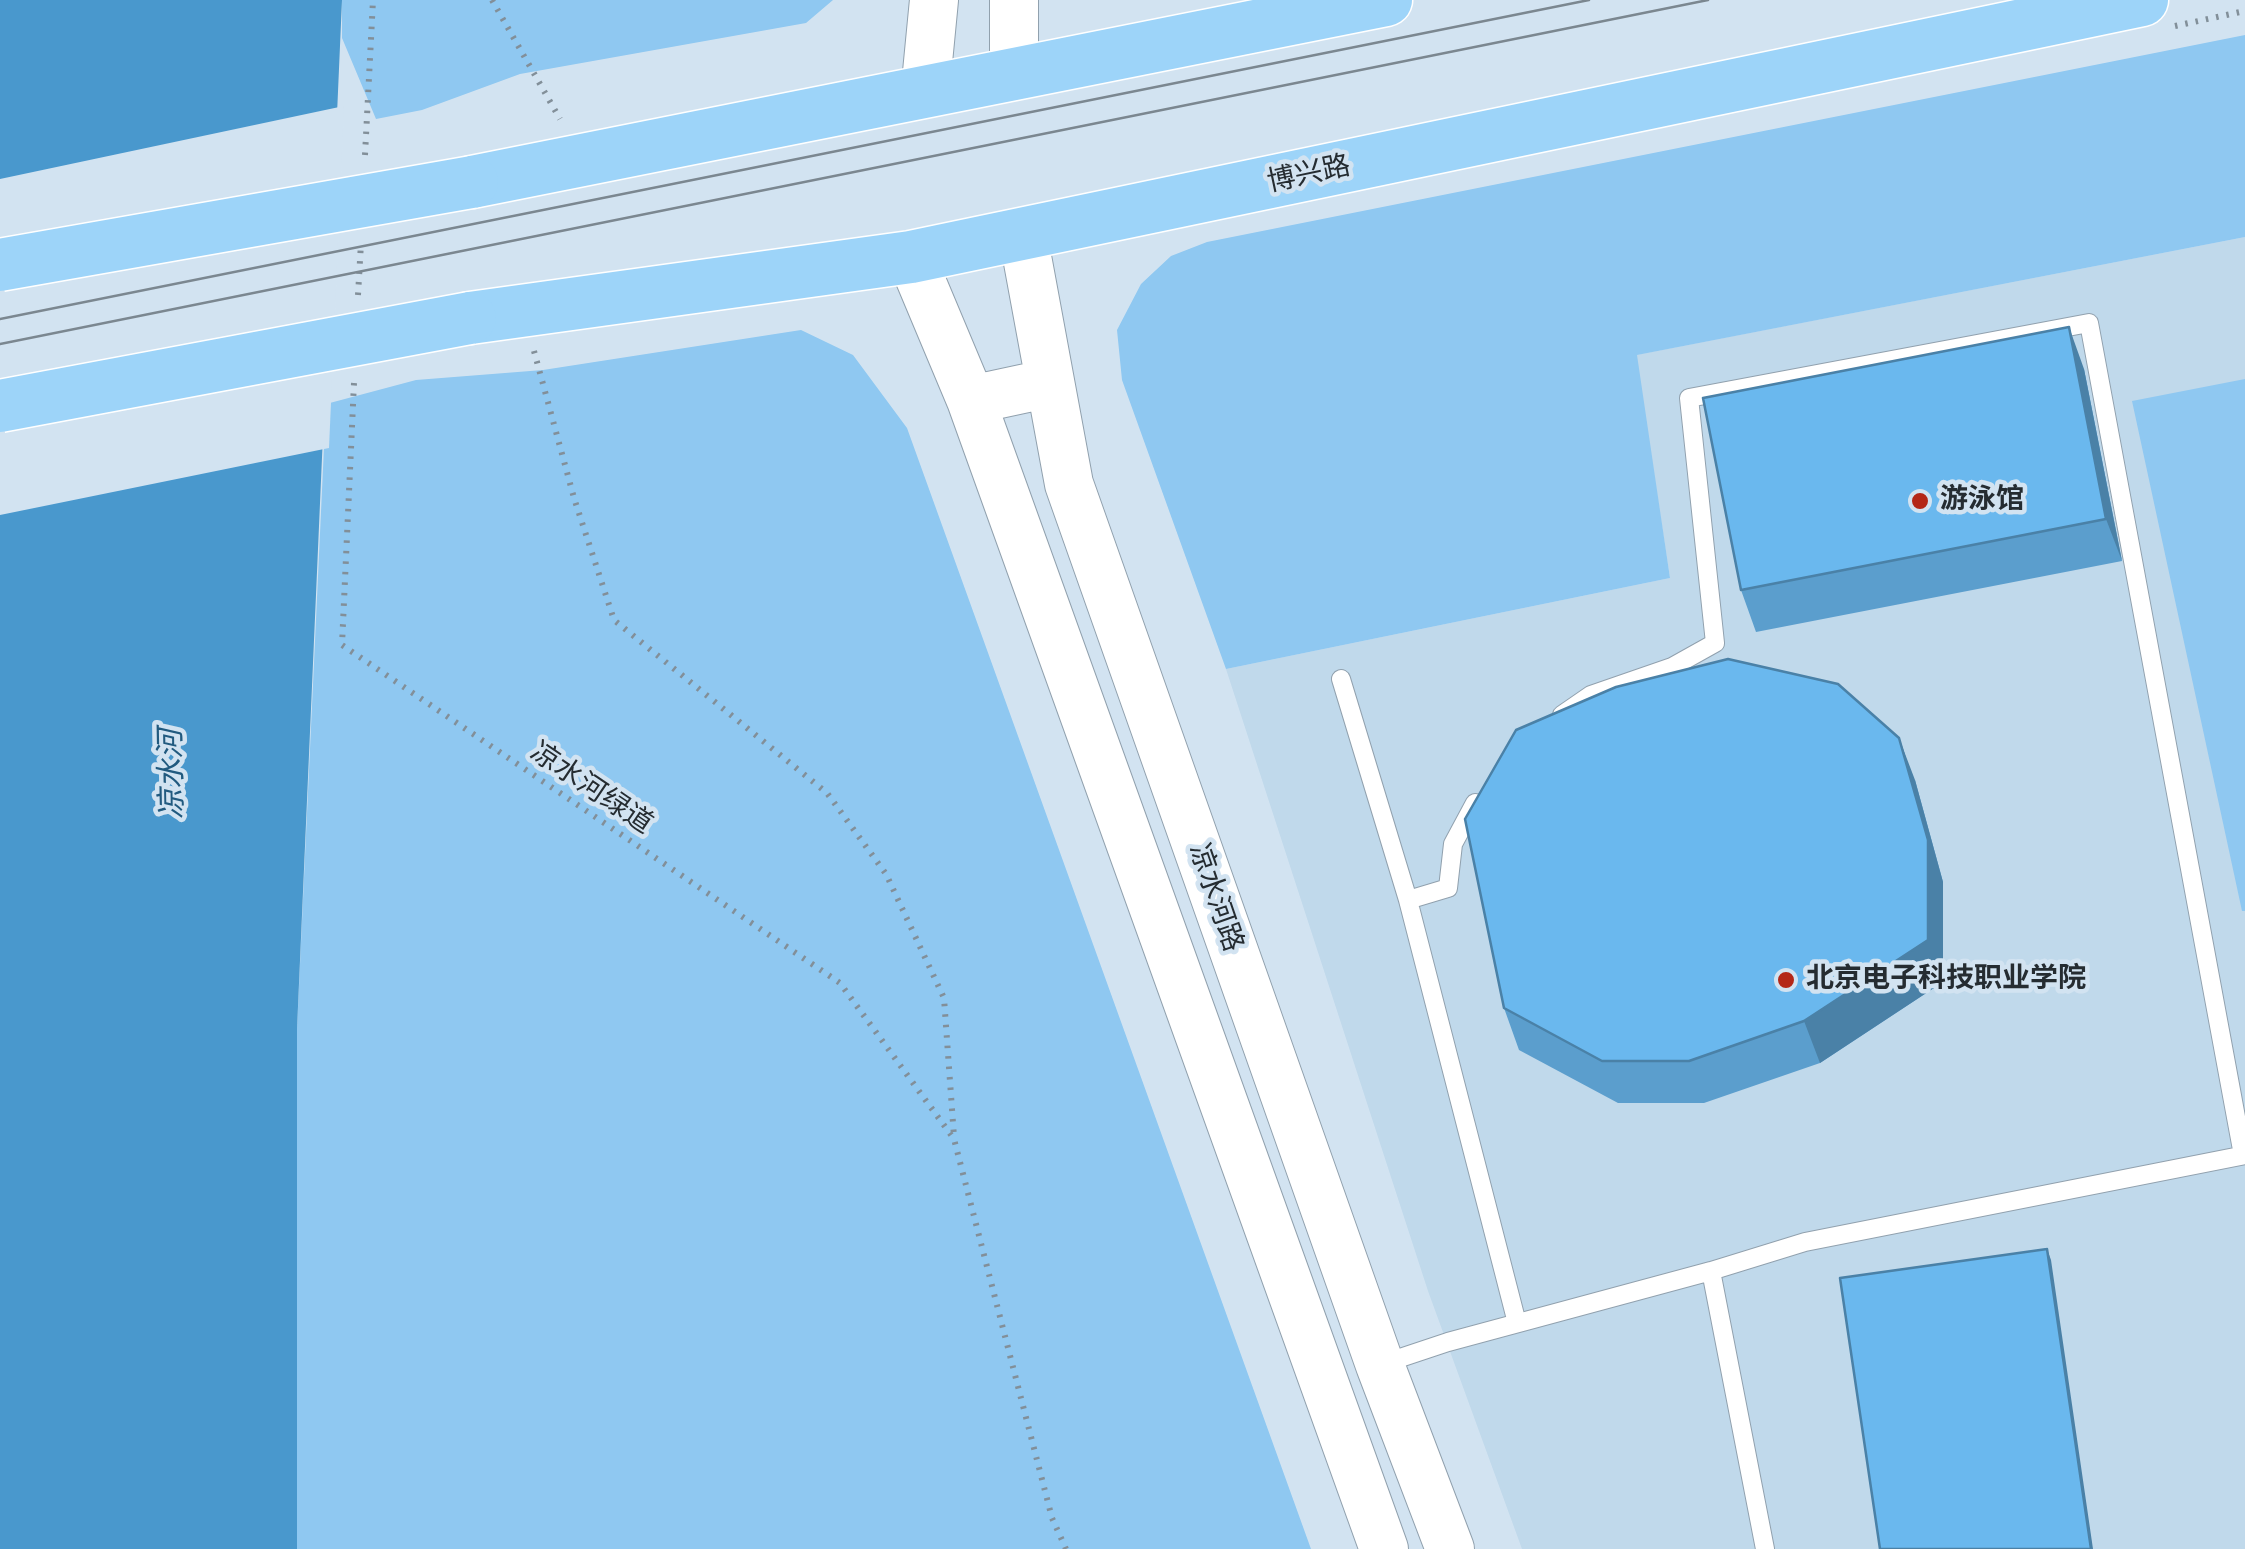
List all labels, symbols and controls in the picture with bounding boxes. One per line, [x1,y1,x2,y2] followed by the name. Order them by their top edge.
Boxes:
[1264,150,1354,200] street label: 博兴路
[1940,484,2024,518] place label: 游泳馆
[1909,490,1931,512] marker: 游泳馆
[154,729,192,819] water label: 凉水河
[524,736,658,842] street label: 凉水河绿道
[1181,840,1249,956] street label: 凉水河路
[1806,963,2086,997] place label: 北京电子科技职业学院
[1775,969,1797,991] marker: 北京电子科技职业学院

